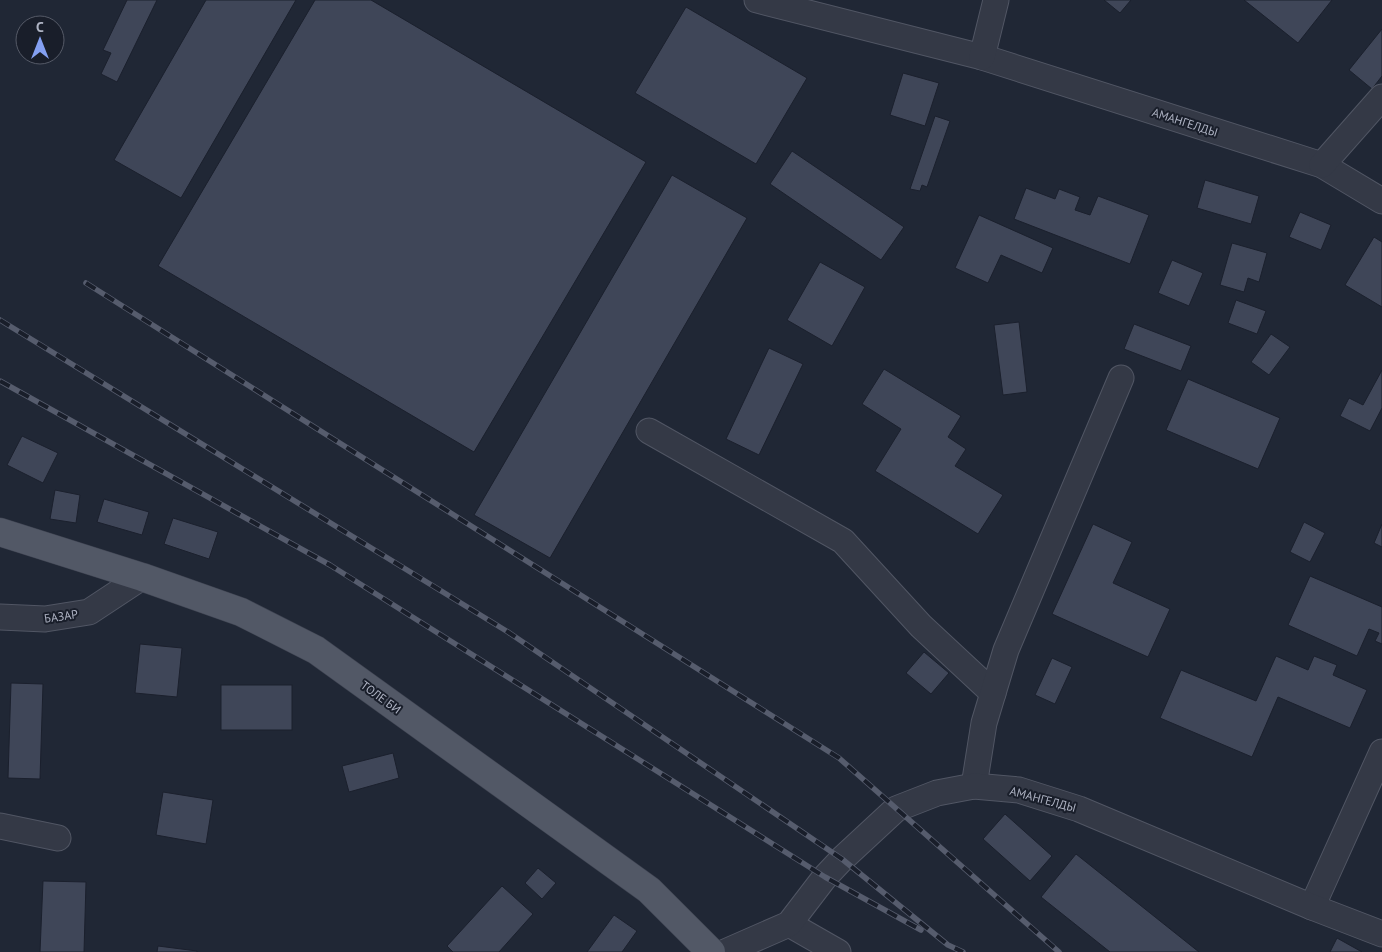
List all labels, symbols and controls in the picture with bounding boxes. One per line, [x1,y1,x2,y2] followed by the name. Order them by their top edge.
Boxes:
[15,15,65,65] north arrow
[36,18,44,36] text: С
[1150,104,1220,140] street label: АМАНГЕЛДЫ
[43,606,79,626] street label: БАЗАР
[358,677,404,717] street label: ТОЛЕ БИ
[1008,783,1078,815] street label: АМАНГЕЛДЫ

